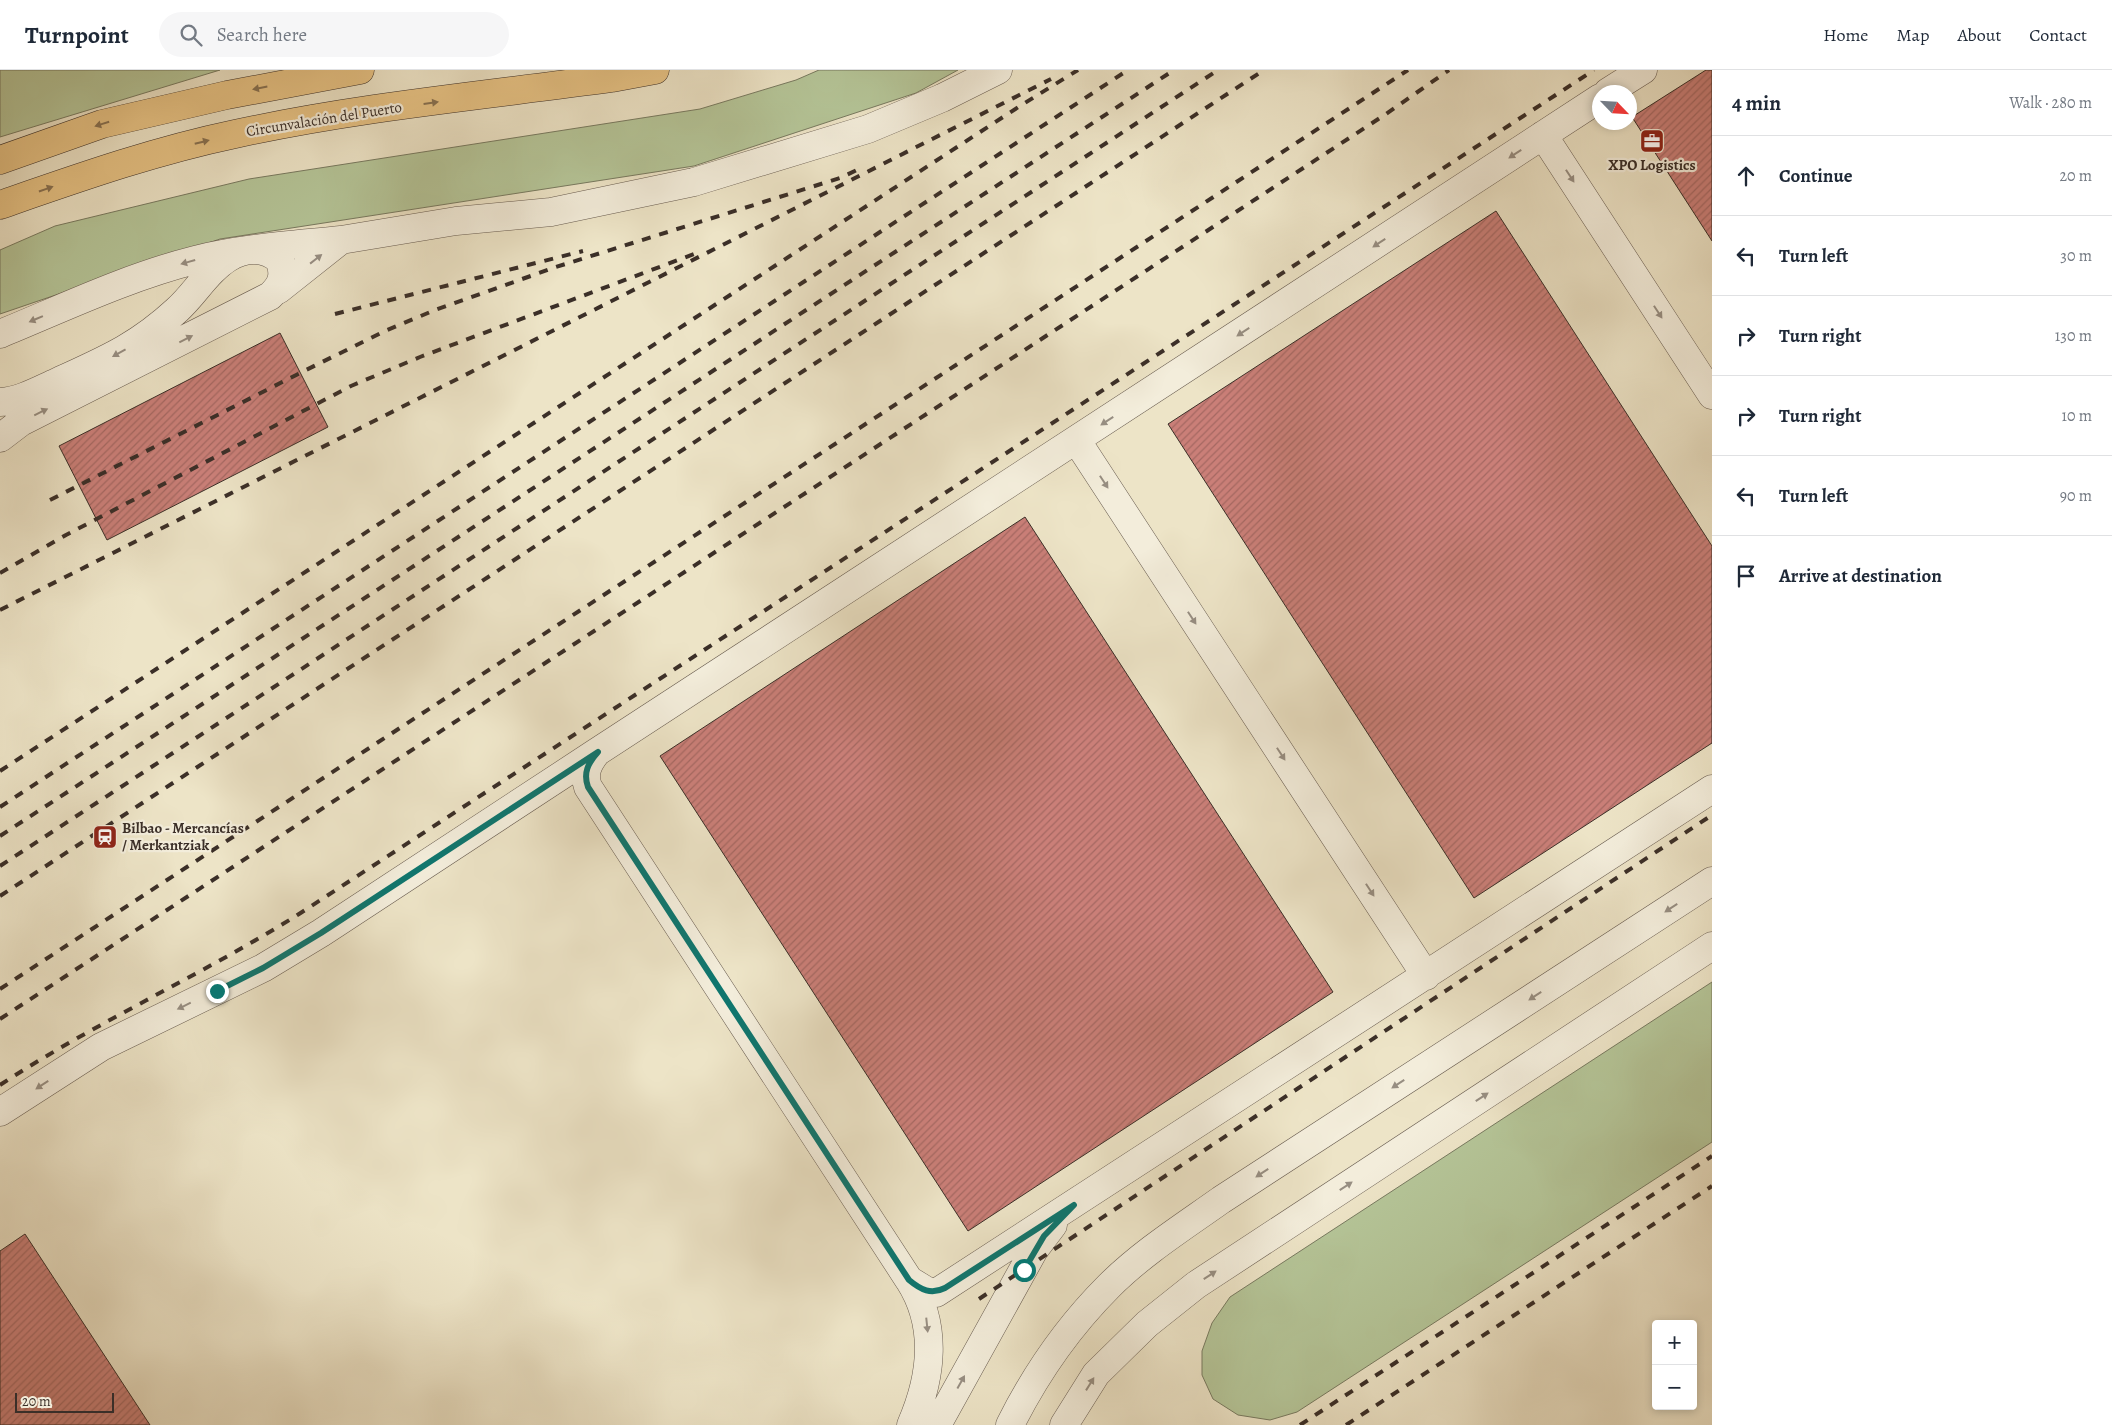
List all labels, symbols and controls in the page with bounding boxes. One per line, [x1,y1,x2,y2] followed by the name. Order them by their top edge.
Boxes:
[159,12,509,57] search box
[25,19,129,51] text: Turnpoint
[177,21,205,49] icon: search
[217,22,307,48] text: Search here
[1823,23,1868,47] text: Home
[1896,23,1929,47] text: Map
[1957,23,2001,47] text: About
[2029,23,2087,47] text: Contact
[252,85,268,93] one-way arrow
[1592,85,1637,130] north arrow
[1732,89,1781,117] text: 4 min
[2009,92,2092,114] text: Walk · 280 m
[245,97,403,141] street label: Circunvalación del Puerto
[423,99,439,107] one-way arrow
[94,121,109,129] one-way arrow
[1639,128,1665,154] office icon: XPO Logistics
[194,138,209,146] one-way arrow
[1508,149,1521,158] one-way arrow
[1608,155,1696,175] place label: XPO Logistics
[1732,162,1760,190] icon: ahead
[1779,163,1853,189] text: Continue
[2059,165,2092,187] text: 20 m
[1565,169,1575,182] one-way arrow
[39,185,54,193] one-way arrow
[1372,238,1386,248] one-way arrow
[1732,242,1760,270] icon: left
[1779,243,1848,269] text: Turn left
[2060,245,2092,267] text: 30 m
[309,254,322,265] one-way arrow
[180,258,195,266] one-way arrow
[1653,305,1663,319] one-way arrow
[29,316,43,324] one-way arrow
[1732,322,1760,350] icon: right
[1779,323,1861,349] text: Turn right
[2055,325,2092,347] text: 130 m
[1236,327,1250,337] one-way arrow
[179,335,194,343] one-way arrow
[112,349,127,357] one-way arrow
[1732,402,1760,430] icon: right
[1779,403,1861,429] text: Turn right
[2062,405,2092,427] text: 10 m
[34,408,48,416] one-way arrow
[1100,416,1114,426] one-way arrow
[1099,475,1108,488] one-way arrow
[1732,482,1760,510] icon: left
[1779,483,1848,509] text: Turn left
[2060,485,2092,507] text: 90 m
[1732,562,1760,590] icon: arrive
[1779,563,1942,589] text: Arrive at destination
[1187,611,1197,624] one-way arrow
[1276,747,1286,761] one-way arrow
[122,818,244,855] place label: Bilbao - Mercancías / Merkantziak
[92,824,118,850] station icon: Bilbao - Mercancías / Merkantziak
[1365,883,1374,897] one-way arrow
[1664,903,1678,912] one-way arrow
[206,980,229,1003] route end
[1528,991,1541,1001] one-way arrow
[177,1003,191,1011] one-way arrow
[35,1080,49,1090] one-way arrow
[1392,1080,1405,1089] one-way arrow
[1475,1092,1489,1102] one-way arrow
[1256,1168,1269,1178] one-way arrow
[1339,1181,1353,1191] one-way arrow
[1013,1259,1036,1282] route start
[1203,1270,1217,1280] one-way arrow
[923,1317,931,1333] one-way arrow
[1652,1320,1697,1410] map controls
[1652,1320,1697,1365] button: +
[1652,1365,1697,1410] button: −
[957,1375,965,1390] one-way arrow
[1086,1377,1095,1390] one-way arrow
[15,1390,114,1413] scale bar
[22,1392,51,1411] text: 20 m

